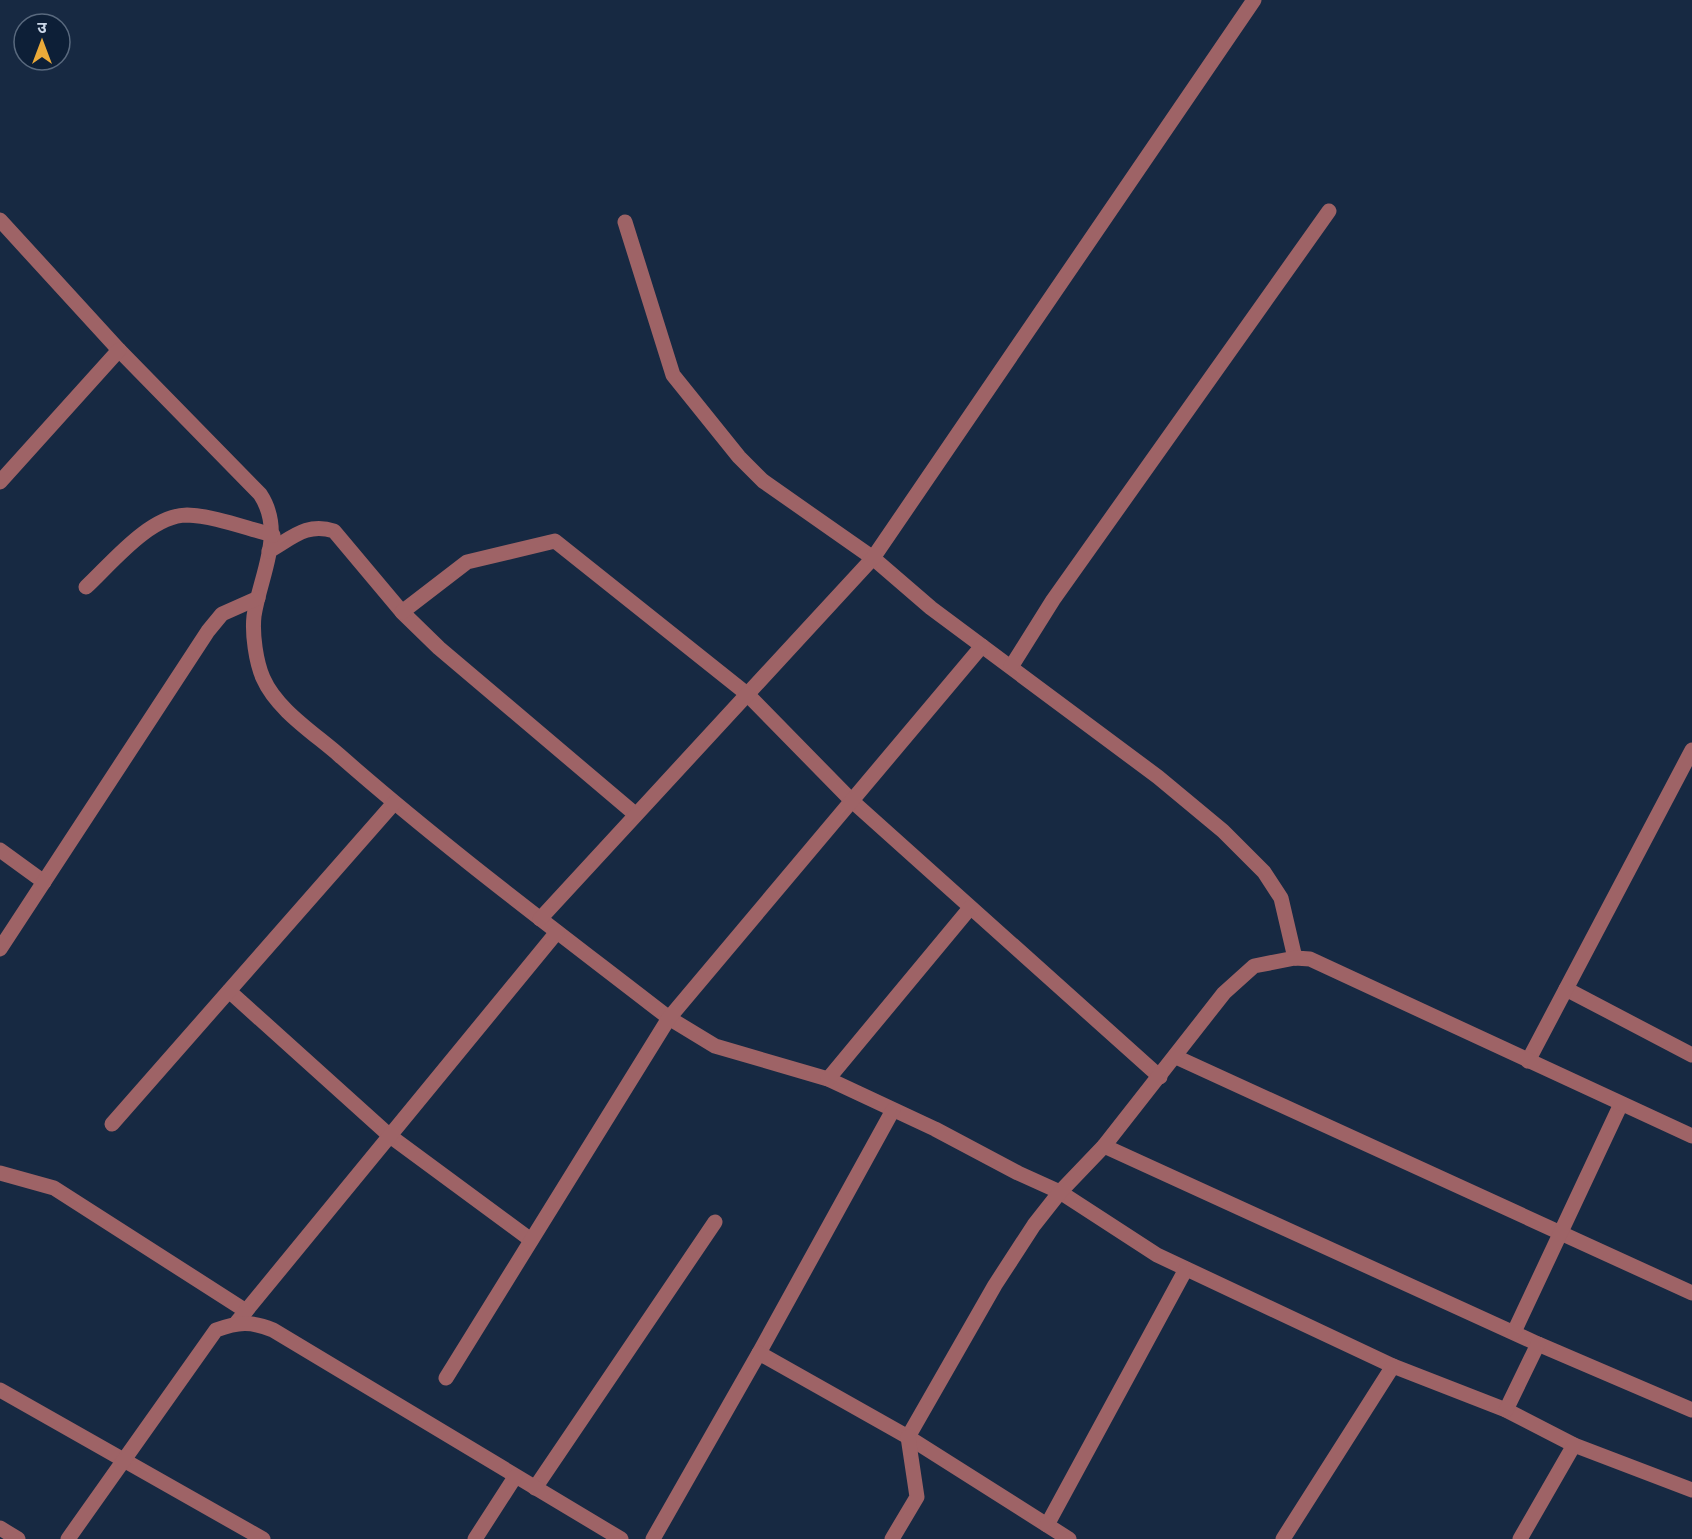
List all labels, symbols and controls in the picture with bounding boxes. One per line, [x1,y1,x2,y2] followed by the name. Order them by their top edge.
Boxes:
[12,12,72,72] north arrow
[37,18,47,37] text: उ

